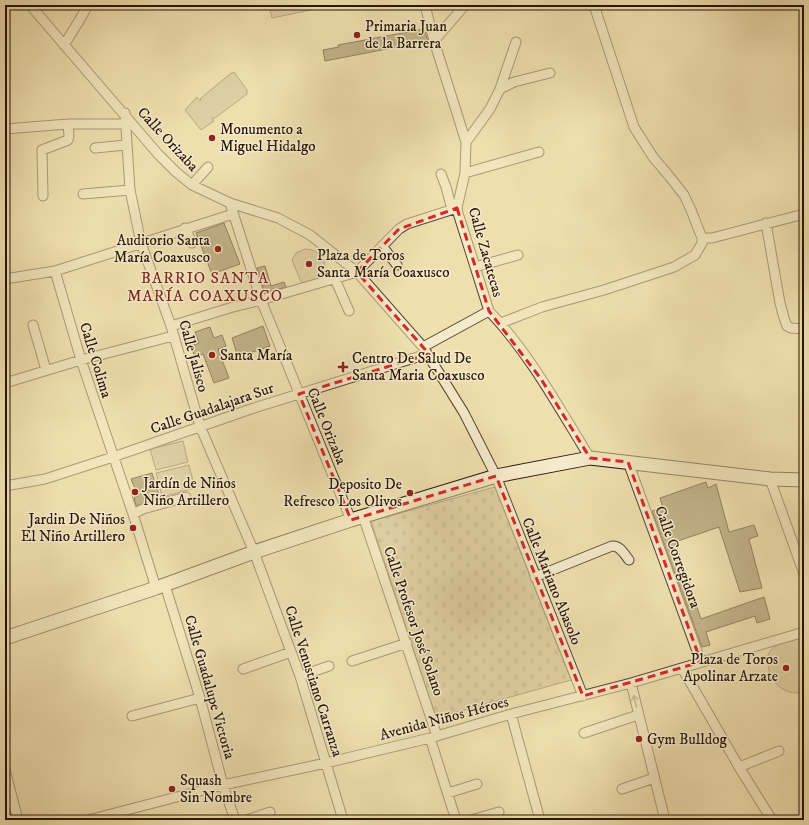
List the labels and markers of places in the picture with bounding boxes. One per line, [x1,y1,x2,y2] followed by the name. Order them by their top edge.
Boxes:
[365,17,447,53] place label: Primaria Juan de la Barrera
[352,30,362,40] marker: Primaria Juan de la Barrera
[220,120,315,156] place label: Monumento a Miguel Hidalgo
[207,133,217,143] marker: Monumento a Miguel Hidalgo
[114,231,211,267] place label: Auditorio Santa María Coaxusco
[213,244,223,254] marker: Auditorio Santa María Coaxusco
[317,246,450,282] place label: Plaza de Toros Santa María Coaxusco
[304,259,314,269] marker: Plaza de Toros Santa María Coaxusco
[220,346,293,365] place label: Santa María
[352,349,485,385] place label: Centro De Salud De Santa Maria Coaxusco
[207,350,217,360] marker: Santa María
[337,361,349,373] marker: Centro De Salud De Santa Maria Coaxusco
[141,474,236,510] place label: Jardín de Niños Niño Artillero
[283,475,402,511] place label: Deposito De Refresco Los Olivos
[130,487,140,497] marker: Jardín de Niños Niño Artillero
[405,488,415,498] marker: Deposito De Refresco Los Olivos
[21,510,125,546] place label: Jardin De Niños El Niño Artillero
[128,523,138,533] marker: Jardin De Niños El Niño Artillero
[683,650,778,686] place label: Plaza de Toros Apolinar Arzate
[781,663,791,673] marker: Plaza de Toros Apolinar Arzate
[647,730,728,749] place label: Gym Bulldog
[634,734,644,744] marker: Gym Bulldog
[180,771,252,807] place label: Squash Sin Nombre
[167,784,177,794] marker: Squash Sin Nombre

